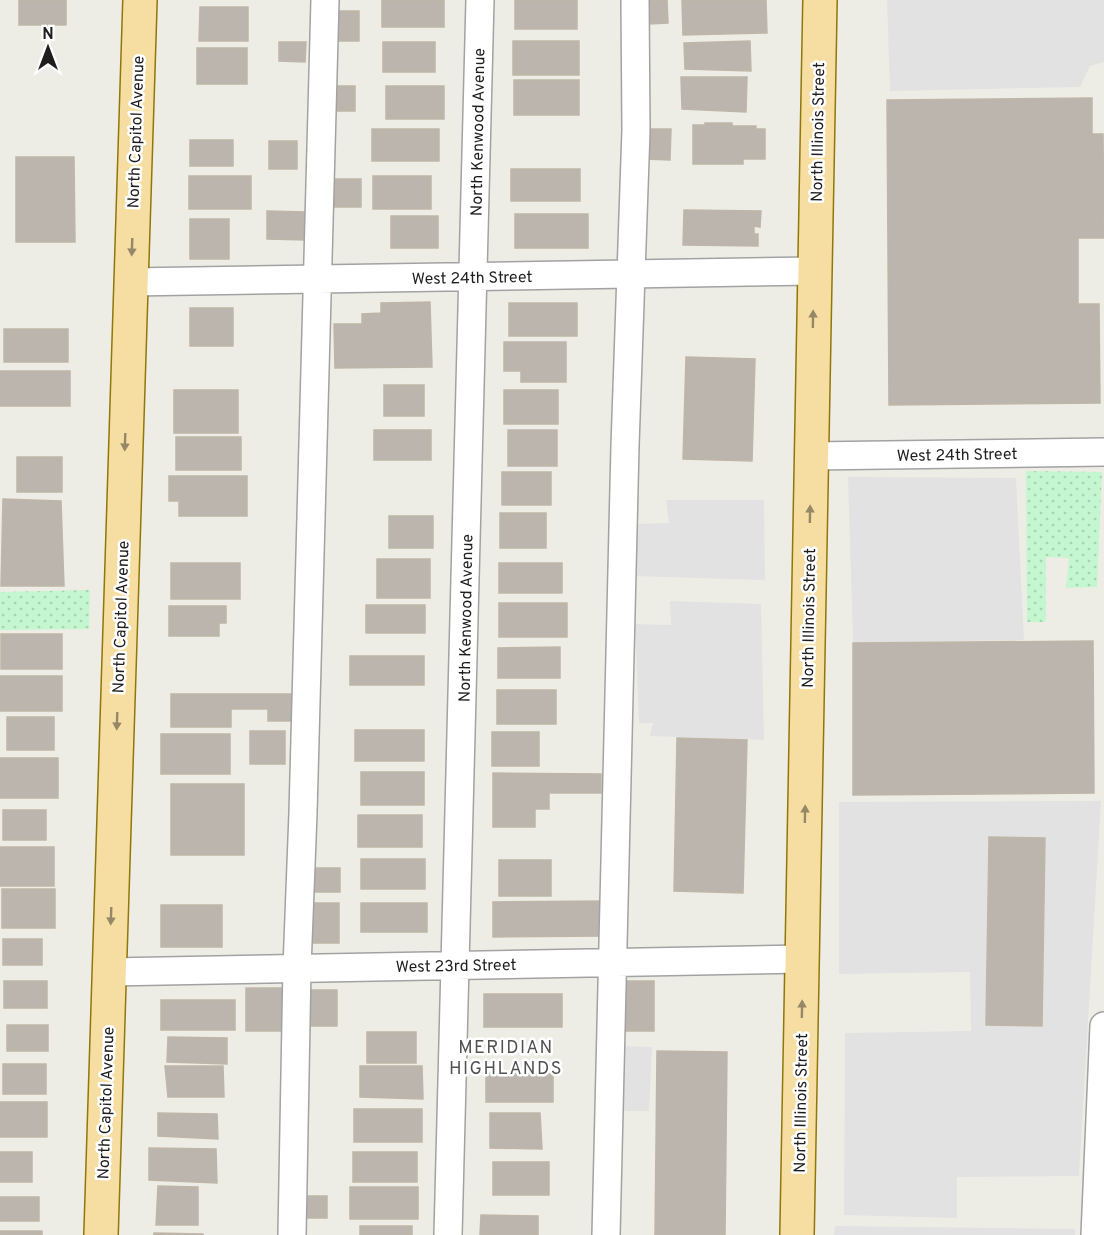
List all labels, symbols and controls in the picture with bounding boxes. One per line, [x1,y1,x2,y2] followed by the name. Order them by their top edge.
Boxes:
[18,18,78,78] north arrow
[42,25,54,45] text: N
[468,48,490,216] street label: North Kenwood Avenue
[124,55,150,209] street label: North Capitol Avenue
[808,62,830,202] street label: North Illinois Street
[127,238,136,257] one-way arrow
[411,268,533,290] street label: West 24th Street
[808,309,818,328] one-way arrow
[121,433,130,452] one-way arrow
[896,445,1018,467] street label: West 24th Street
[805,504,815,523] one-way arrow
[456,534,478,702] street label: North Kenwood Avenue
[109,540,135,694] street label: North Capitol Avenue
[799,548,821,688] street label: North Illinois Street
[112,712,122,731] one-way arrow
[800,804,810,823] one-way arrow
[107,907,116,926] one-way arrow
[395,956,517,978] street label: West 23rd Street
[797,999,806,1018] one-way arrow
[94,1026,120,1180] street label: North Capitol Avenue
[791,1033,813,1173] street label: North Illinois Street
[449,1037,563,1081] district label: MERIDIAN HIGHLANDS

